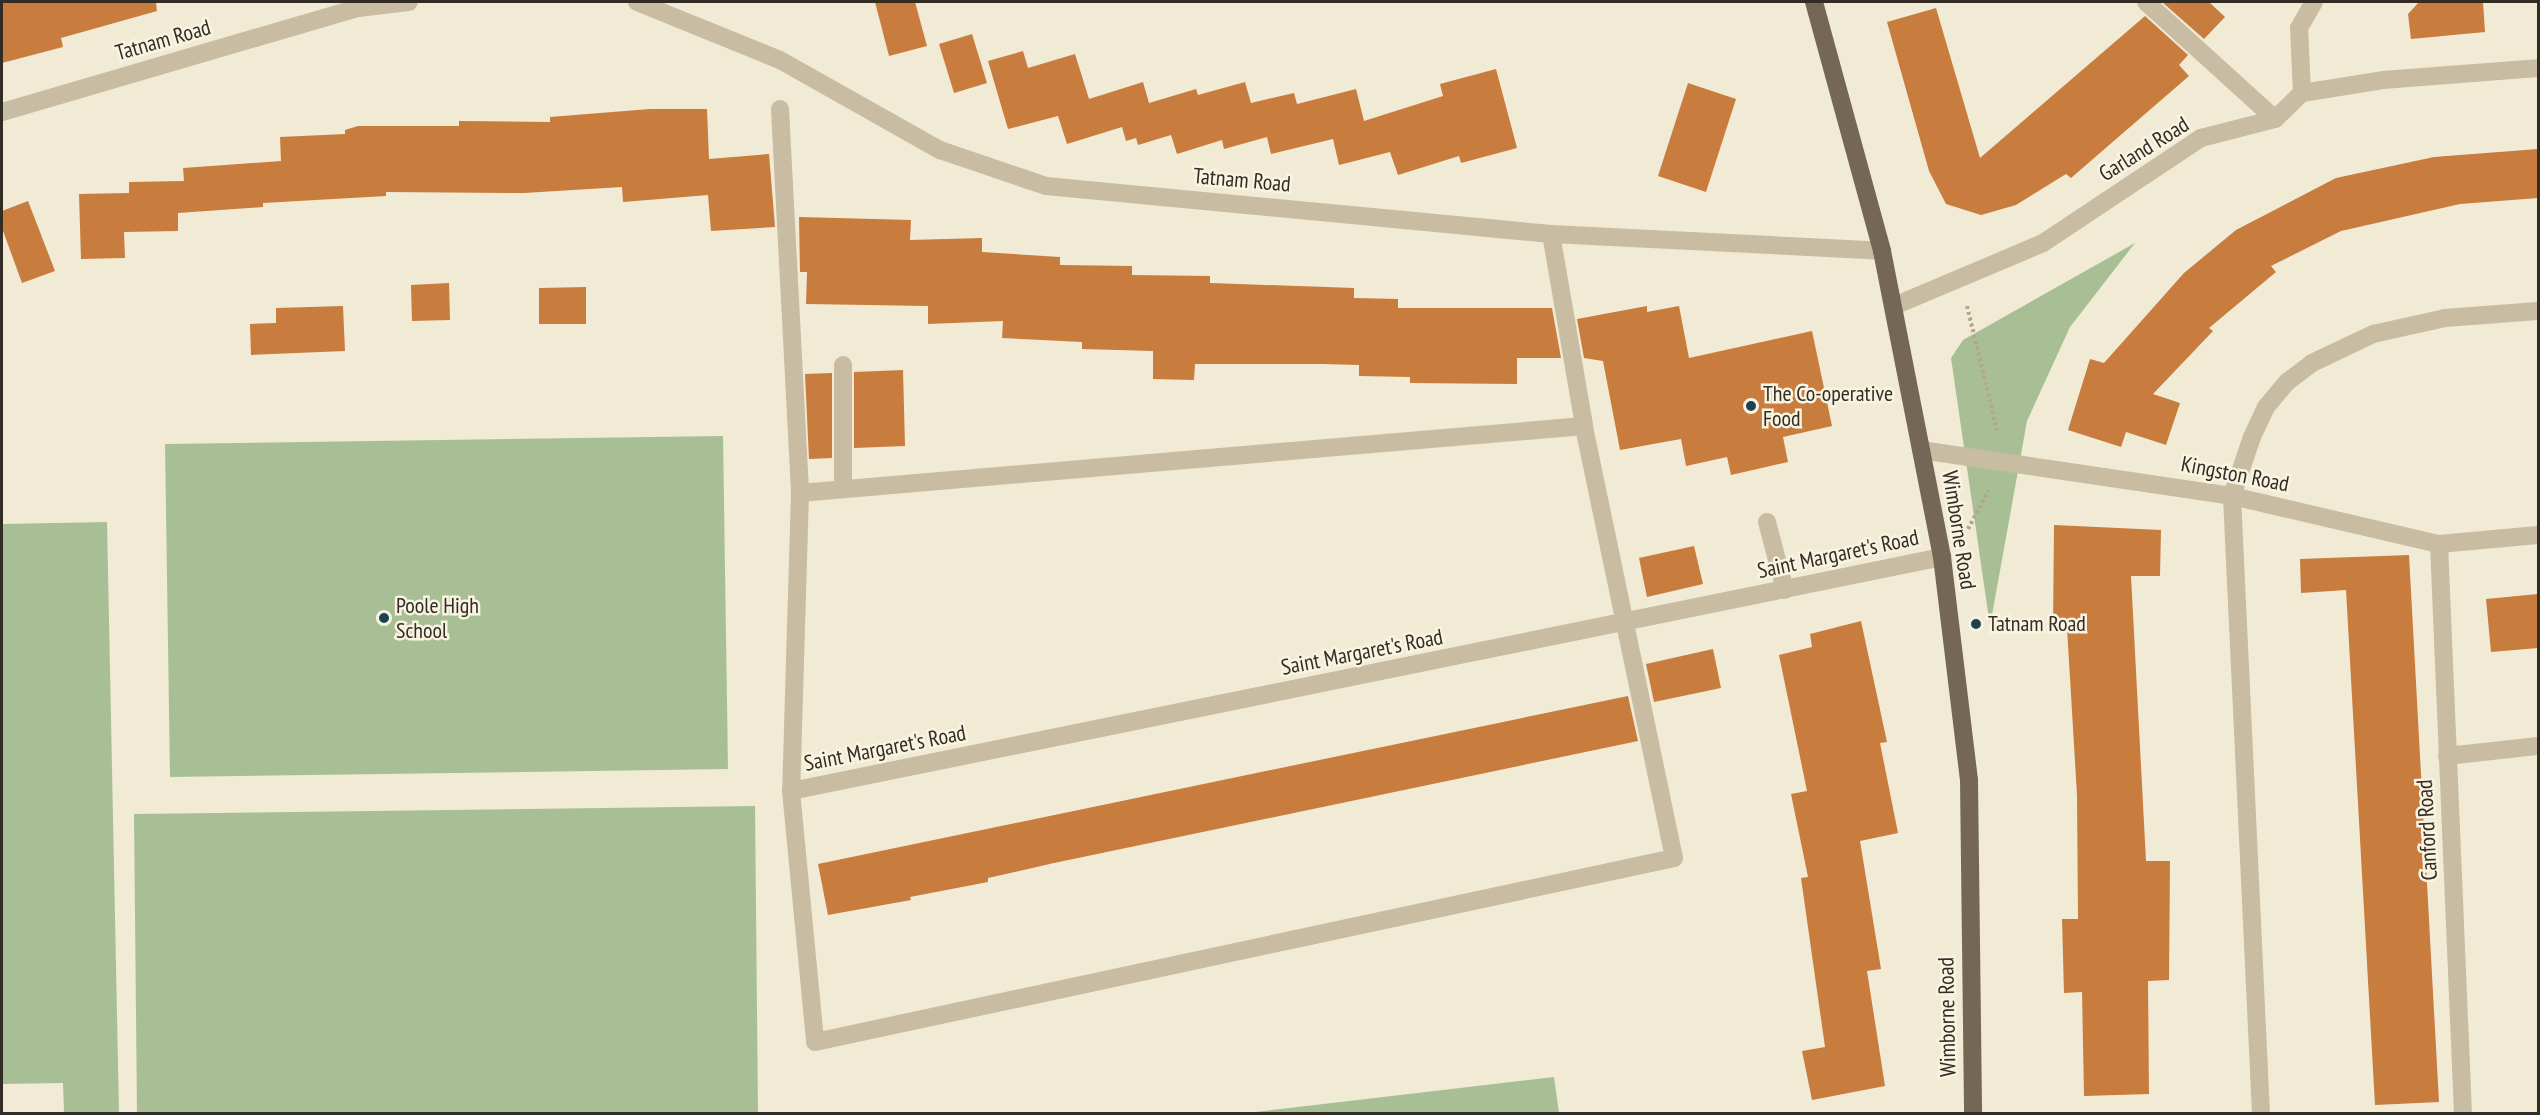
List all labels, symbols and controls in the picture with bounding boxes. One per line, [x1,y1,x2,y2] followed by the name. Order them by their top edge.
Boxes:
[112,14,214,66] street label: Tatnam Road
[2094,111,2194,187] street label: Garland Road
[1192,163,1292,197] street label: Tatnam Road
[1763,380,1893,432] place label: The Co-operative Food
[1744,399,1758,413] marker: The Co-operative Food
[2179,451,2291,497] street label: Kingston Road
[1937,469,1981,591] street label: Wimborne Road
[1755,524,1921,584] street label: Saint Margaret's Road
[396,592,479,644] place label: Poole High School
[377,611,391,625] marker: Poole High School
[1988,611,2086,637] place label: Tatnam Road
[1969,617,1983,631] marker: Tatnam Road
[1279,623,1445,681] street label: Saint Margaret's Road
[802,719,968,777] street label: Saint Margaret's Road
[2411,779,2443,881] street label: Canford Road
[1933,957,1961,1077] street label: Wimborne Road

